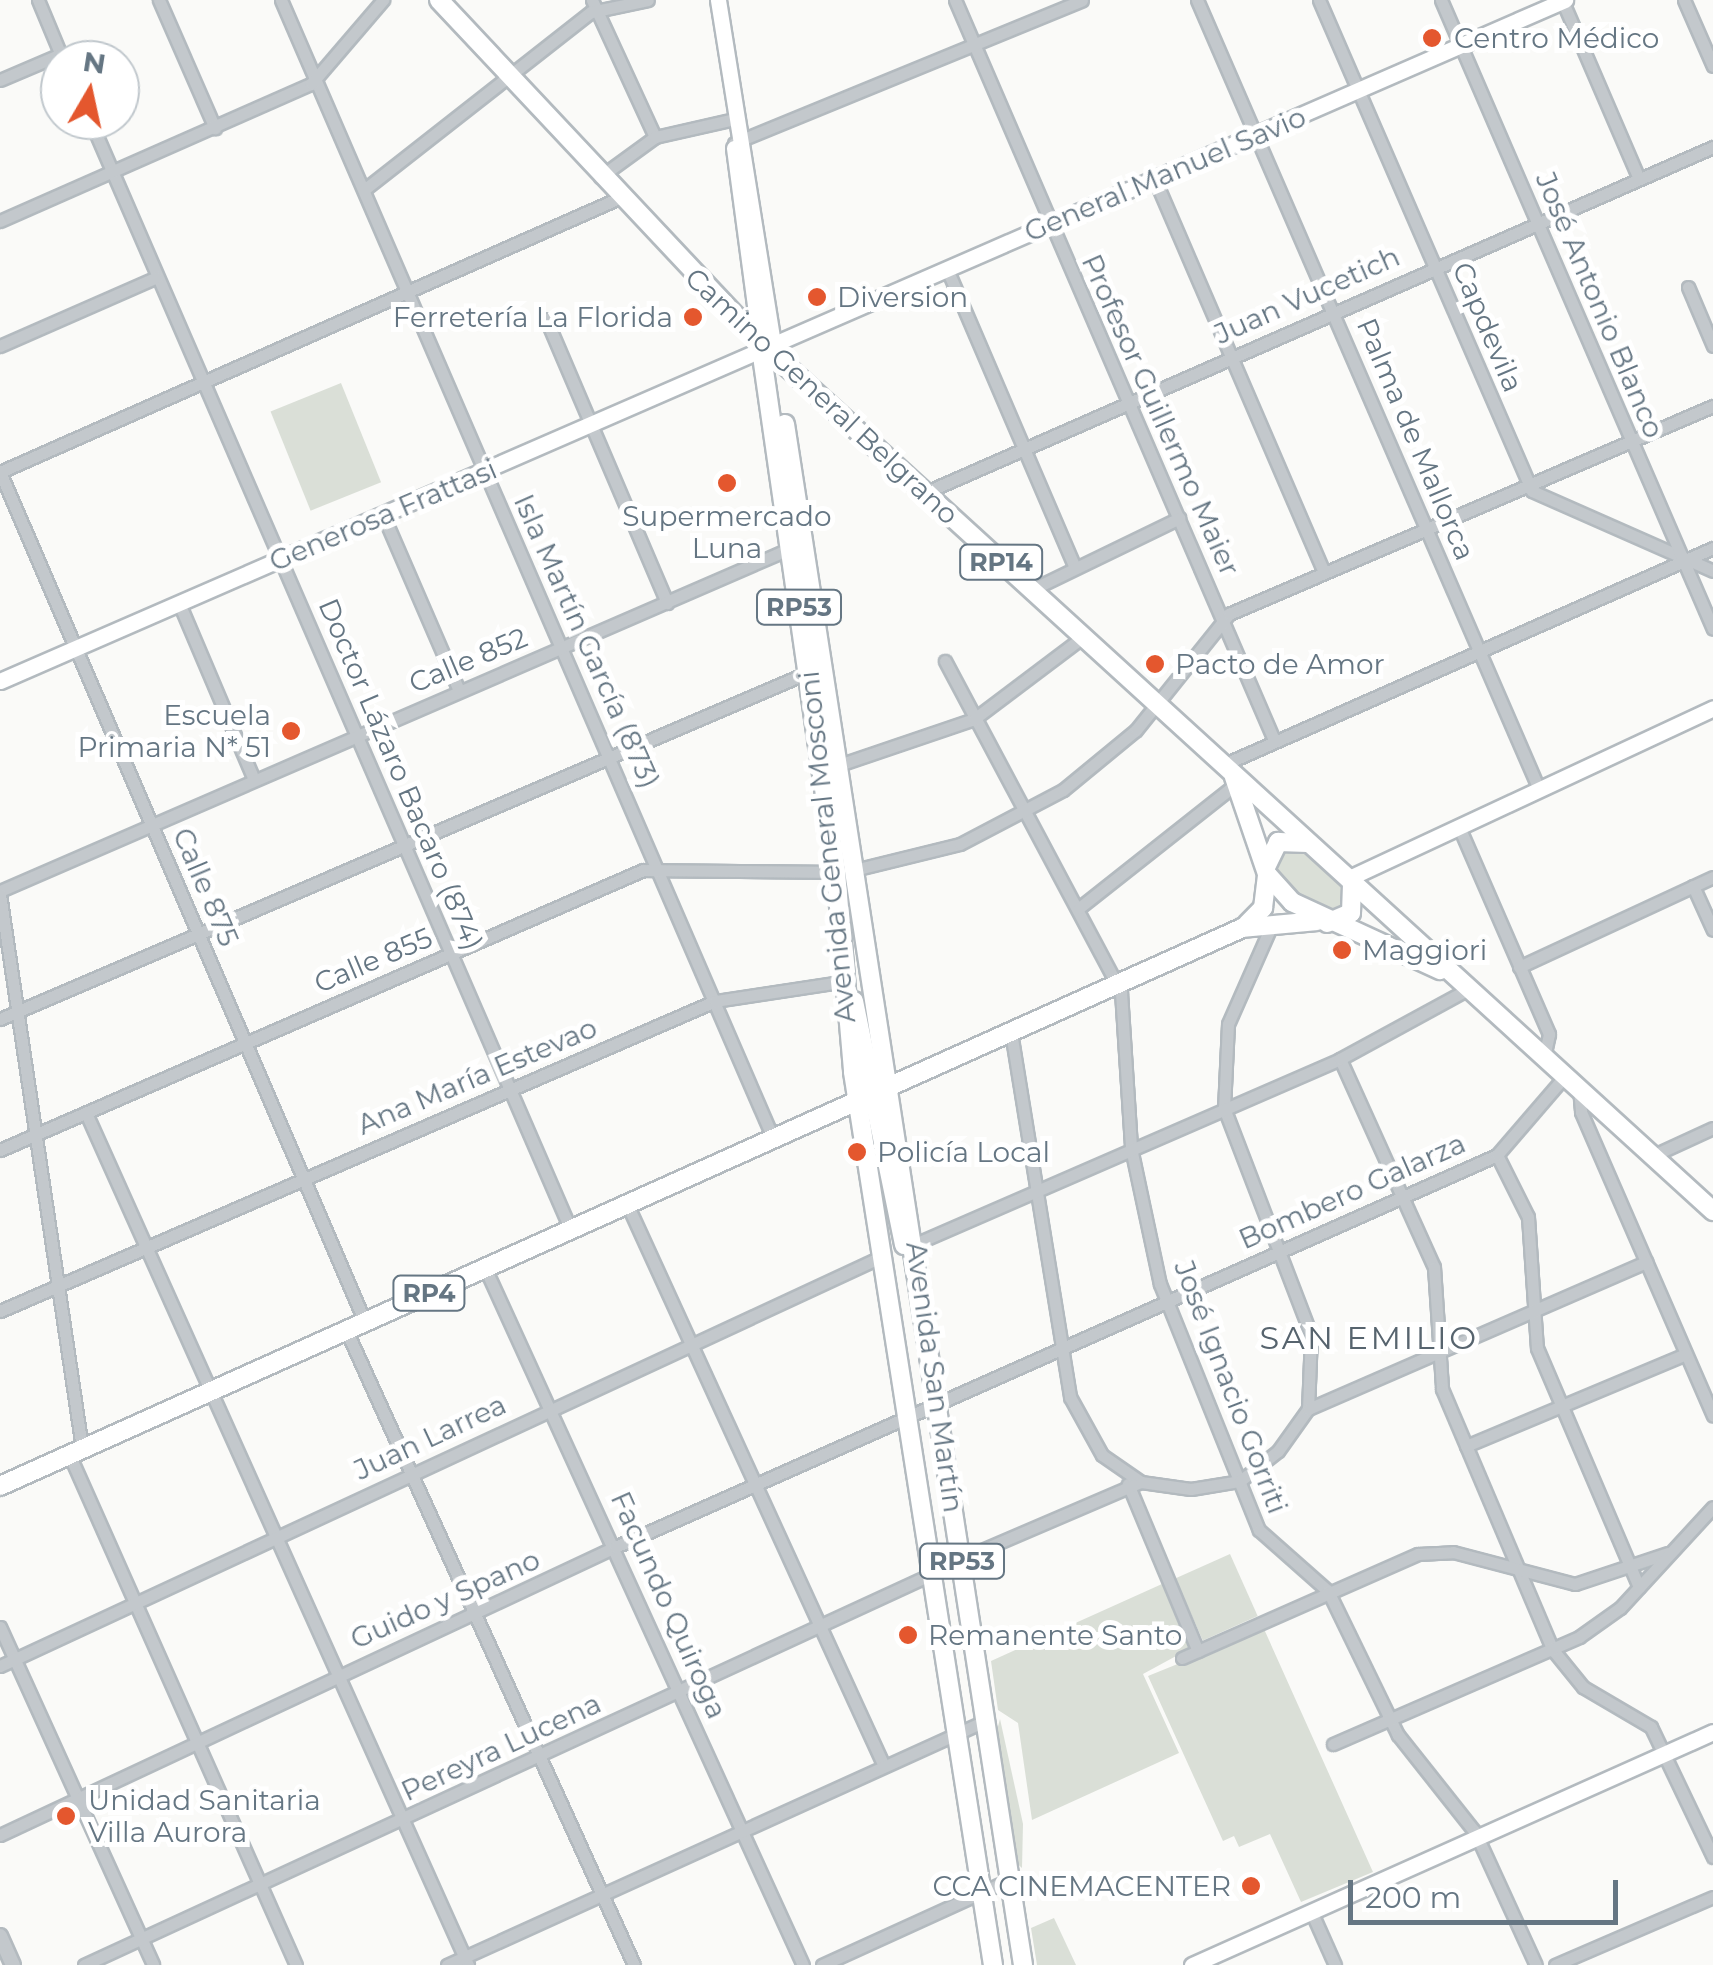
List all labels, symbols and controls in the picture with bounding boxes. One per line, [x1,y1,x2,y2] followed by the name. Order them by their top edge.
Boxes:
[1454,21,1659,55] place label: Centro Médico
[1419,25,1445,51] marker: Centro Médico
[40,40,140,140] north arrow
[81,44,108,81] text: N
[1019,99,1311,249] street label: General Manuel Savio
[1529,167,1671,443] street label: José Antonio Blanco
[1209,239,1405,351] street label: Juan Vucetich
[1075,249,1247,581] street label: Profesor Guillermo Maier
[1446,257,1530,397] street label: Capdevila
[679,261,965,531] street label: Camino General Belgrano
[837,280,968,314] place label: Diversion
[806,286,828,308] marker: Diversion
[393,300,673,334] place label: Ferretería La Florida
[682,306,704,328] marker: Ferretería La Florida
[1350,313,1482,565] street label: Palma de Mallorca
[264,452,502,578] street label: Generosa Frattasi
[716,472,738,494] marker: Supermercado Luna
[507,489,667,793] street label: Isla Martín García (873)
[622,499,832,565] place label: Supermercado Luna
[958,542,1044,582] road number: RP14
[754,587,844,627] road number: RP53
[312,593,490,955] street label: Doctor Lázaro Bacaro (874)
[404,620,532,700] street label: Calle 852
[1175,647,1385,681] place label: Pacto de Amor
[1144,653,1166,675] marker: Pacto de Amor
[792,669,862,1025] street label: Avenida General Mosconi
[77,698,271,764] place label: Escuela Primaria N* 51
[280,720,302,742] marker: Escuela Primaria N* 51
[166,823,246,951] street label: Calle 875
[309,920,437,1000] street label: Calle 855
[1362,933,1487,967] place label: Maggiori
[1331,939,1353,961] marker: Maggiori
[352,1010,602,1142] street label: Ana María Estevao
[1234,1126,1470,1256] street label: Bombero Galarza
[877,1135,1050,1169] place label: Policía Local
[846,1141,868,1163] marker: Policía Local
[899,1239,971,1515] street label: Avenida San Martín
[1167,1256,1295,1518] street label: José Ignacio Gorriti
[392,1273,466,1313] road number: RP4
[1259,1319,1479,1357] district label: SAN EMILIO
[349,1387,511,1487] street label: Juan Larrea
[604,1486,734,1724] street label: Facundo Quiroga
[917,1541,1007,1581] road number: RP53
[345,1542,545,1656] street label: Guido y Spano
[928,1618,1182,1652] place label: Remanente Santo
[897,1624,919,1646] marker: Remanente Santo
[396,1686,606,1808] street label: Pereyra Lucena
[88,1783,321,1849] place label: Unidad Sanitaria Villa Aurora
[53,1803,79,1829] marker: Unidad Sanitaria Villa Aurora
[1353,1860,1623,1922] scale bar
[933,1869,1231,1903] place label: CCA CINEMACENTER
[1240,1875,1262,1897] marker: CCA CINEMACENTER
[1365,1879,1461,1916] text: 200 m

